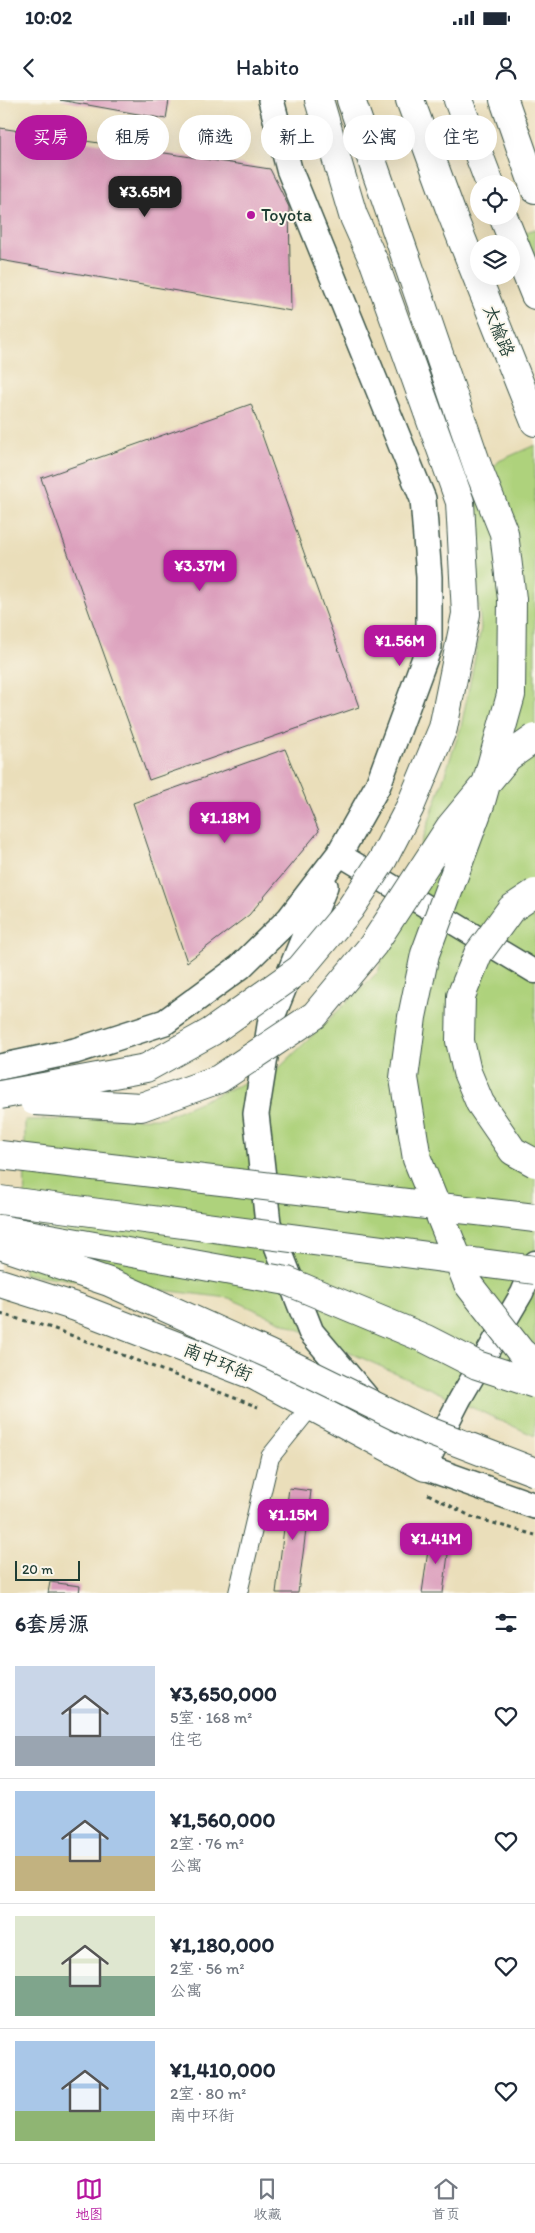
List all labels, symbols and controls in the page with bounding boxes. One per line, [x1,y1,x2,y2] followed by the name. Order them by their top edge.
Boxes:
[25,6,72,29] text: 10:02
[15,54,43,82] icon: back
[236,54,299,81] text: Habito
[492,54,520,82] icon: person
[15,115,87,160] chip: 买房
[97,115,169,160] chip: 租房
[179,115,251,160] chip: 筛选
[261,115,333,160] chip: 新上
[343,115,415,160] chip: 公寓
[425,115,497,160] chip: 住宅
[470,175,520,285] map controls
[470,175,520,225] button: locate
[104,176,186,218] pin: ¥3.65M
[119,182,171,201] text: ¥3.65M
[261,204,313,226] place label: Toyota
[245,209,257,221] marker: Toyota
[470,235,520,285] button: layers
[479,302,519,360] street label: 太榆路
[159,550,241,592] pin: ¥3.37M
[175,556,225,575] text: ¥3.37M
[359,624,441,667] pin: ¥1.56M
[375,631,425,650] text: ¥1.56M
[184,802,266,844] pin: ¥1.18M
[200,808,250,827] text: ¥1.18M
[181,1338,255,1386] street label: 南中环街
[252,1498,334,1541] pin: ¥1.15M
[269,1505,317,1524] text: ¥1.15M
[395,1522,477,1565] pin: ¥1.41M
[411,1529,461,1548] text: ¥1.41M
[15,1558,80,1581] scale bar
[22,1561,53,1578] text: 20 m
[492,1609,520,1637] icon: filters
[15,1611,89,1636] text: 6套房源
[170,1681,277,1706] text: ¥3,650,000
[55,1686,115,1746] icon: home
[492,1702,520,1730] icon: heart
[170,1708,252,1727] text: 5室 · 168 m²
[170,1730,202,1749] text: 住宅
[170,1807,275,1832] text: ¥1,560,000
[55,1811,115,1871] icon: home
[492,1827,520,1855] icon: heart
[170,1834,244,1853] text: 2室 · 76 m²
[170,1856,202,1875] text: 公寓
[170,1932,274,1957] text: ¥1,180,000
[55,1936,115,1996] icon: home
[492,1952,520,1980] icon: heart
[170,1959,244,1978] text: 2室 · 56 m²
[170,1981,202,2000] text: 公寓
[170,2057,276,2082] text: ¥1,410,000
[55,2061,115,2121] icon: home
[492,2077,520,2105] icon: heart
[170,2084,246,2103] text: 2室 · 80 m²
[170,2106,234,2125] text: 南中环街
[75,2175,103,2223] tab: 地图
[253,2175,281,2223] tab: 收藏
[432,2175,460,2223] tab: 首页

